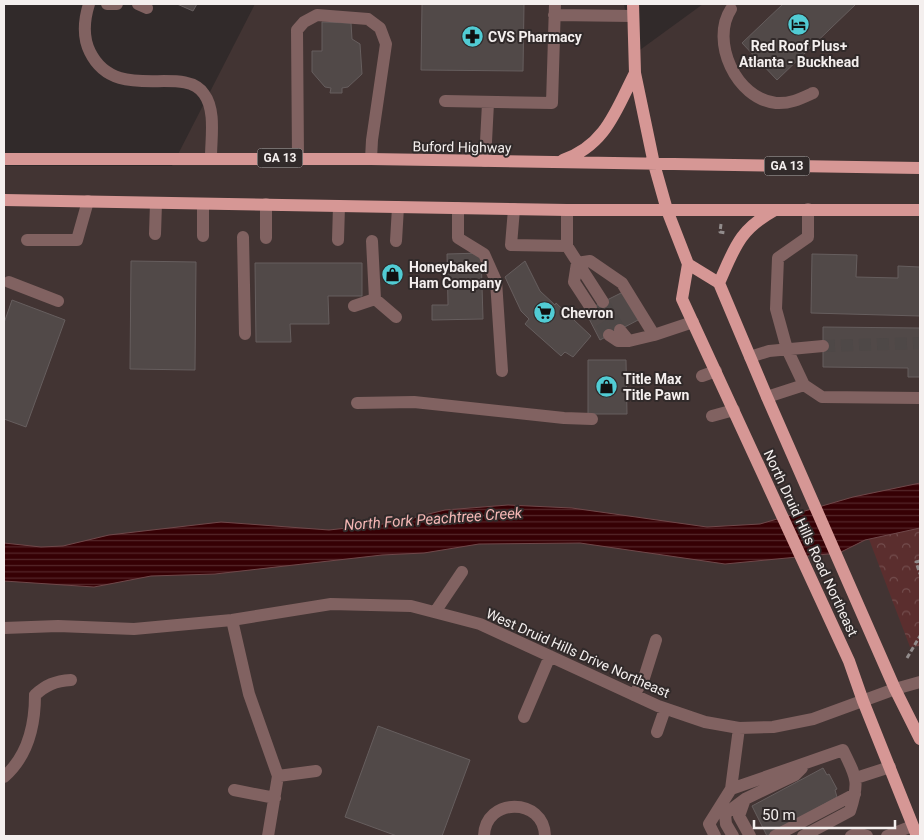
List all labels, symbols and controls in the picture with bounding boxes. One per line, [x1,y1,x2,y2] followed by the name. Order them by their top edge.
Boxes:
[787,12,811,36] hotel icon: Red Roof Plus+ Atlanta - Buckhead
[460,25,484,49] pharmacy icon: CVS Pharmacy
[488,29,583,45] place label: CVS Pharmacy
[739,38,859,70] place label: Red Roof Plus+ Atlanta - Buckhead
[412,138,512,156] street label: Buford Highway
[258,148,302,168] road number: GA 13
[764,157,810,176] road number: GA 13
[409,259,502,291] place label: Honeybaked Ham Company
[381,263,405,287] shop icon: Honeybaked Ham Company
[533,301,557,325] supermarket icon: Chevron
[561,305,613,321] place label: Chevron
[623,371,690,403] place label: Title Max Title Pawn
[595,375,619,399] shop icon: Title Max Title Pawn
[761,447,862,639] street label: North Druid Hills Road Northeast
[343,504,523,534] water label: North Fork Peachtree Creek
[484,605,673,701] street label: West Druid Hills Drive Northeast
[754,798,895,830] scale bar
[762,806,796,824] text: 50 m

